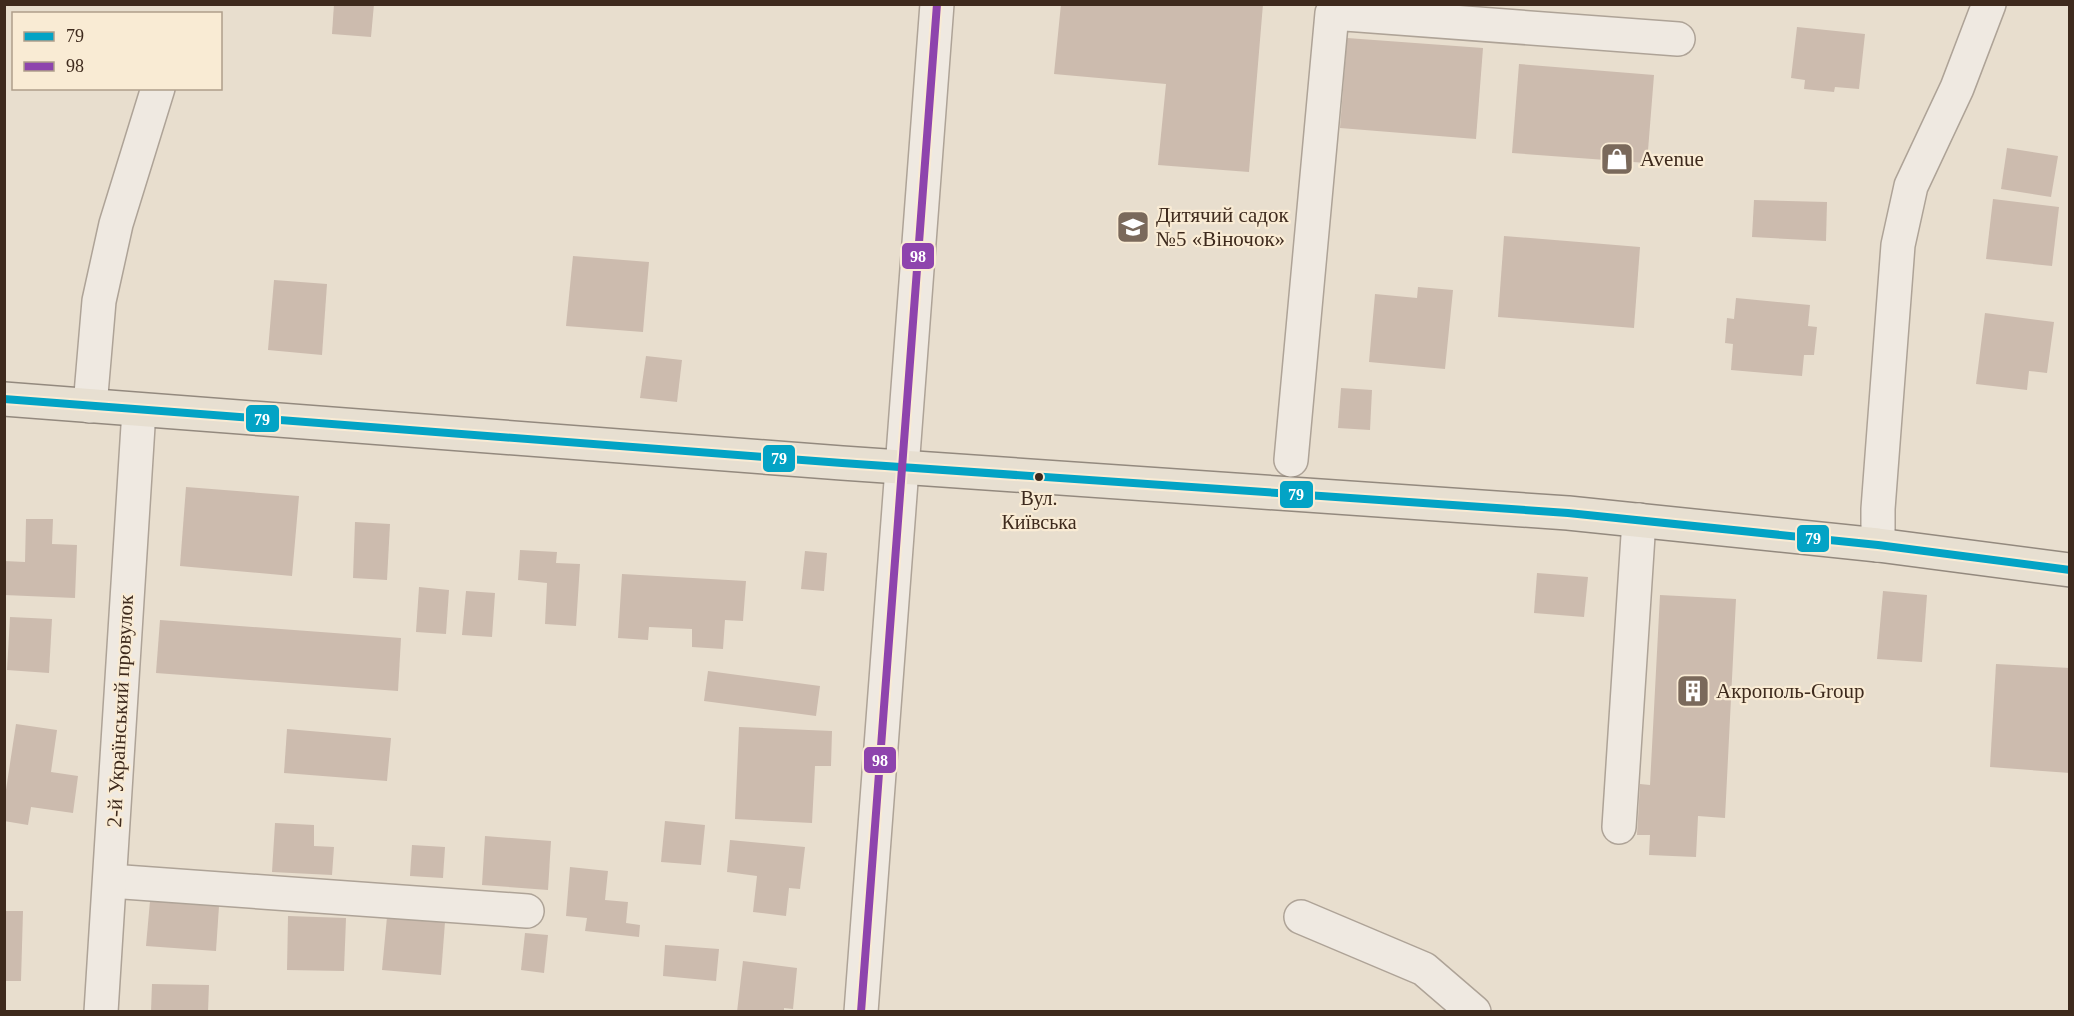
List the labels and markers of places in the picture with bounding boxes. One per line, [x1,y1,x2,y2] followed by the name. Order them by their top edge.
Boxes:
[1599,141,1635,177] shop icon: Avenue
[1640,147,1704,171] place label: Avenue
[1156,203,1289,251] place label: Дитячий садок №5 «Віночок»
[1115,209,1151,245] school or university icon: Дитячий садок №5 «Віночок»
[1033,471,1045,483] marker: Вул. Київська
[1001,487,1077,533] place label: Вул. Київська
[1675,673,1711,709] building icon: Акрополь-Group
[1716,679,1865,703] place label: Акрополь-Group

